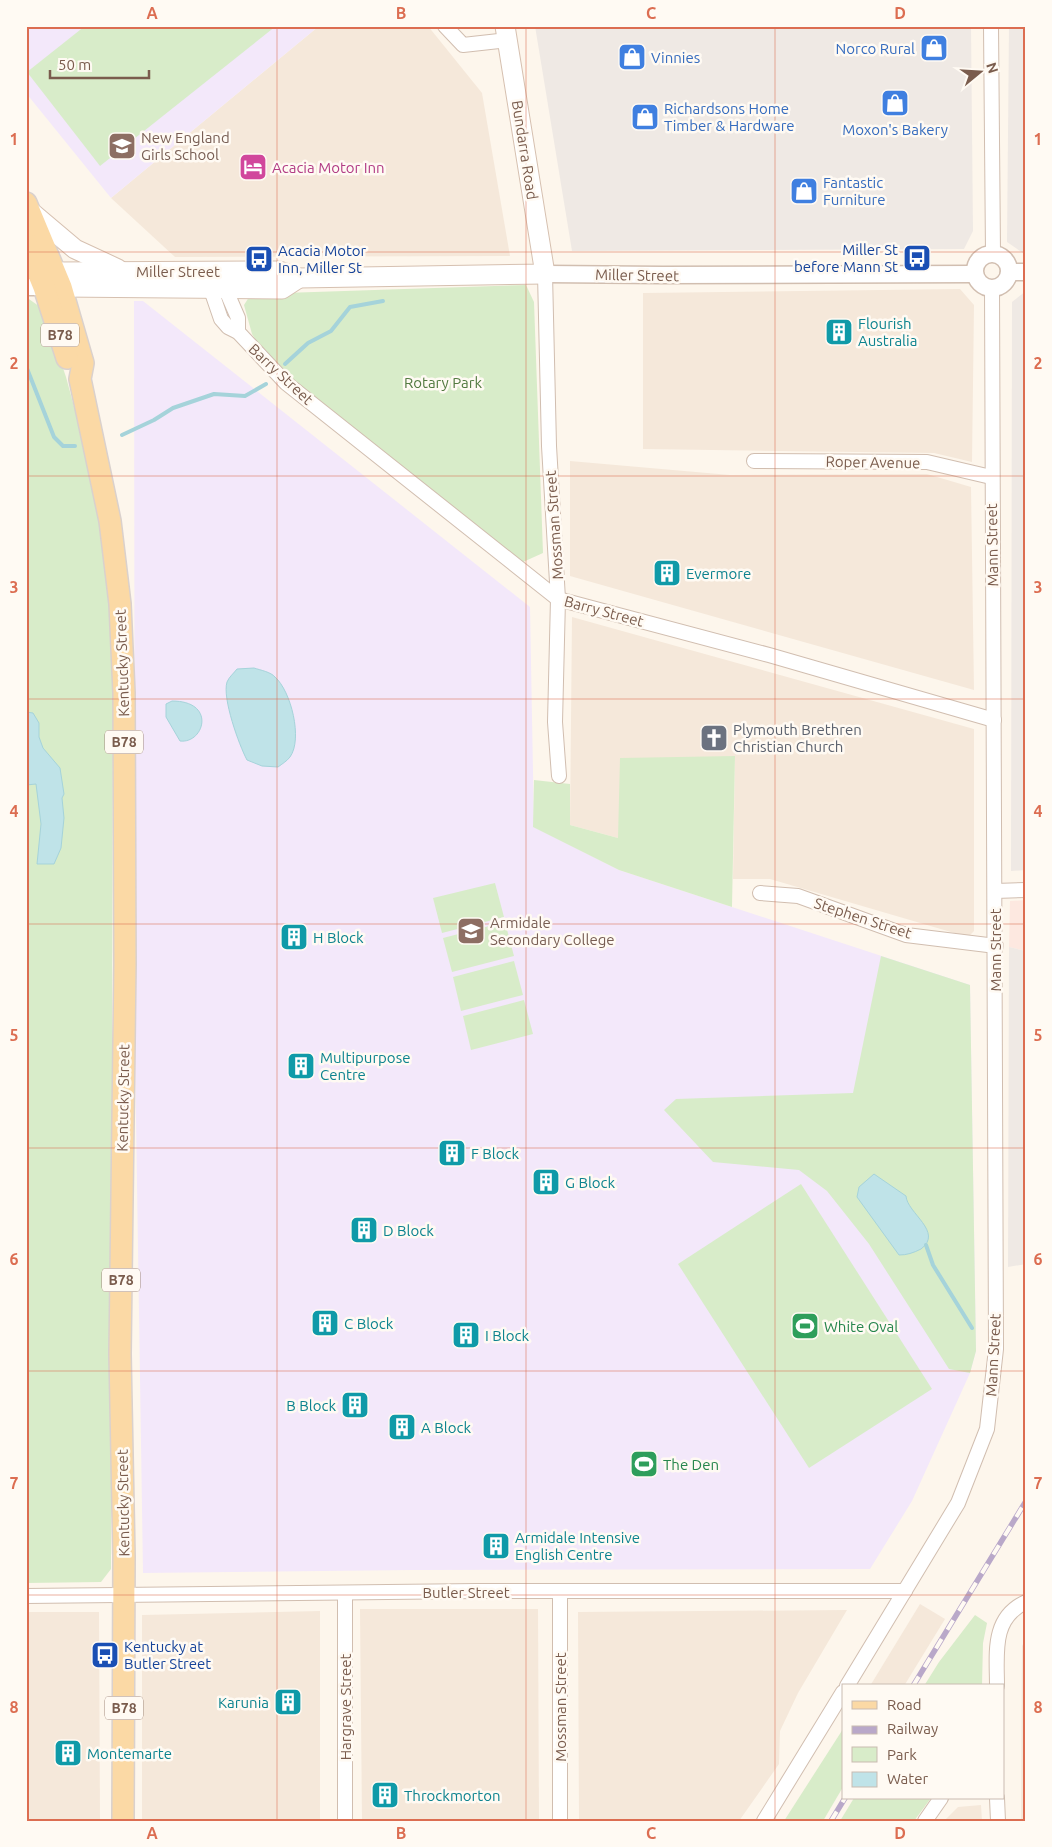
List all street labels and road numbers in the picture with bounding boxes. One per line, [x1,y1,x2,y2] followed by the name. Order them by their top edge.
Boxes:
[509,99,541,201] street label: Bundarra Road
[136,263,220,280] street label: Miller Street
[595,266,679,284] street label: Miller Street
[41,324,79,346] road number: B78
[245,340,317,408] street label: Barry Street
[825,453,921,471] street label: Roper Avenue
[542,470,566,580] street label: Mossman Street
[983,503,1001,587] street label: Mann Street
[562,592,646,630] street label: Barry Street
[112,609,132,717] street label: Kentucky Street
[105,730,143,754] road number: B78
[812,894,914,942] street label: Stephen Street
[987,908,1004,992] street label: Mann Street
[114,1044,132,1152] street label: Kentucky Street
[102,1268,140,1292] road number: B78
[982,1313,1004,1397] street label: Mann Street
[114,1449,132,1557] street label: Kentucky Street
[422,1584,510,1601] street label: Butler Street
[552,1652,569,1762] street label: Mossman Street
[337,1654,354,1760] street label: Hargrave Street
[105,1696,143,1720] road number: B78

